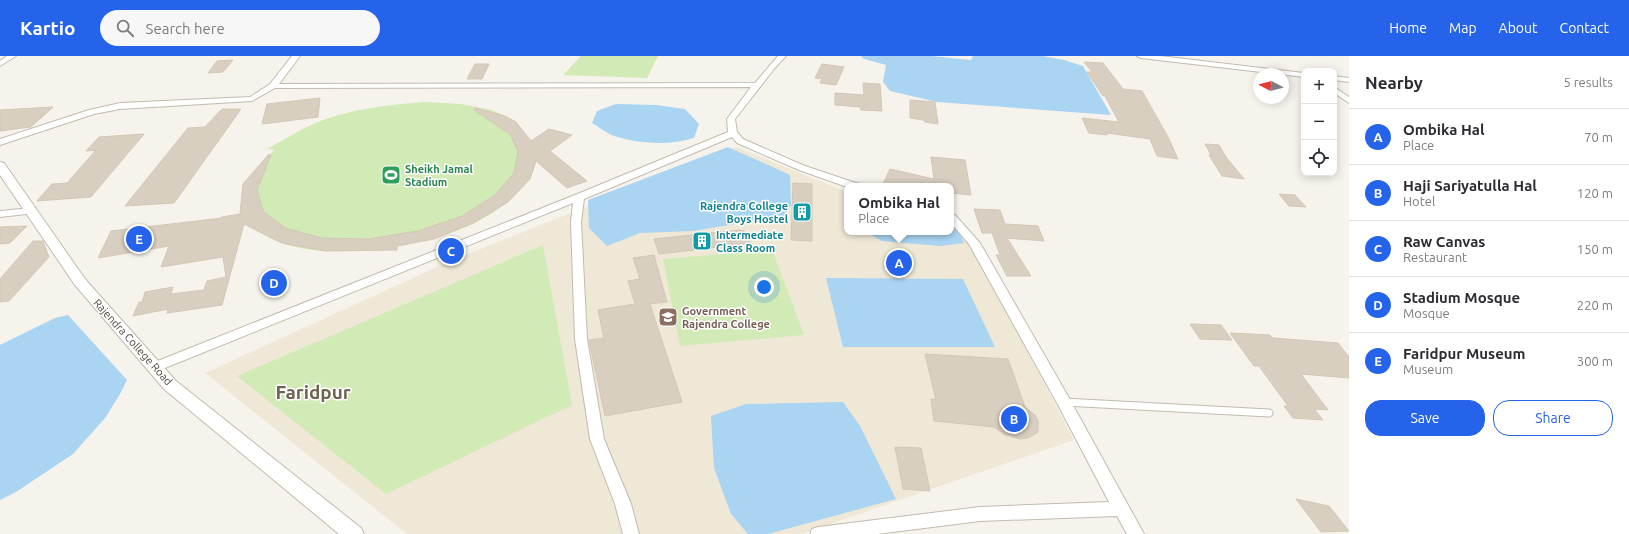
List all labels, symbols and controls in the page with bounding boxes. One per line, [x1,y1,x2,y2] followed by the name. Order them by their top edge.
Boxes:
[100,10,380,46] search box
[20,17,76,39] text: Kartio
[114,17,136,39] icon: search
[146,20,225,37] text: Search here
[1389,20,1427,36] text: Home
[1449,20,1477,36] text: Map
[1499,20,1538,36] text: About
[1560,20,1609,36] text: Contact
[1253,68,1289,104] north arrow
[1301,68,1337,176] map controls
[1301,68,1337,104] button: +
[1365,73,1423,92] text: Nearby
[1563,75,1613,89] text: 5 results
[1301,104,1337,140] button: −
[1403,121,1484,138] text: Ombika Hal
[1373,130,1383,144] text: A
[1584,130,1613,144] text: 70 m
[1403,138,1434,152] text: Place
[1301,140,1337,176] button: locate
[405,163,473,188] place label: Sheikh Jamal Stadium
[380,164,402,186] sports icon: Sheikh Jamal Stadium
[1403,177,1537,194] text: Haji Sariyatulla Hal
[844,183,954,235] popup
[1374,186,1382,200] text: B
[1577,186,1613,200] text: 120 m
[858,194,940,211] text: Ombika Hal
[1403,194,1435,208] text: Hotel
[700,200,789,225] place label: Rajendra College Boys Hostel
[791,201,813,223] building icon: Rajendra College Boys Hostel
[858,211,889,225] text: Place
[126,224,152,254] pin: E
[716,229,784,254] place label: Intermediate Class Room
[691,230,713,252] building icon: Intermediate Class Room
[1403,233,1485,250] text: Raw Canvas
[438,236,464,266] pin: C
[1374,242,1382,256] text: C
[1577,242,1613,256] text: 150 m
[886,248,912,278] pin: A
[1403,250,1467,264] text: Restaurant
[261,268,287,298] pin: D
[754,277,774,297] your location
[1403,289,1520,306] text: Stadium Mosque
[91,297,175,387] street label: Rajendra College Road
[1373,298,1383,312] text: D
[1577,298,1613,312] text: 220 m
[682,305,770,330] place label: Government Rajendra College
[657,306,679,328] school or university icon: Government Rajendra College
[1403,306,1450,320] text: Mosque
[1403,345,1526,362] text: Faridpur Museum
[1374,354,1382,368] text: E
[1577,354,1613,368] text: 300 m
[1403,362,1453,376] text: Museum
[275,381,351,403] district label: Faridpur
[1365,400,1485,436] button: Save
[1493,400,1613,436] button: Share
[1001,404,1027,434] pin: B

